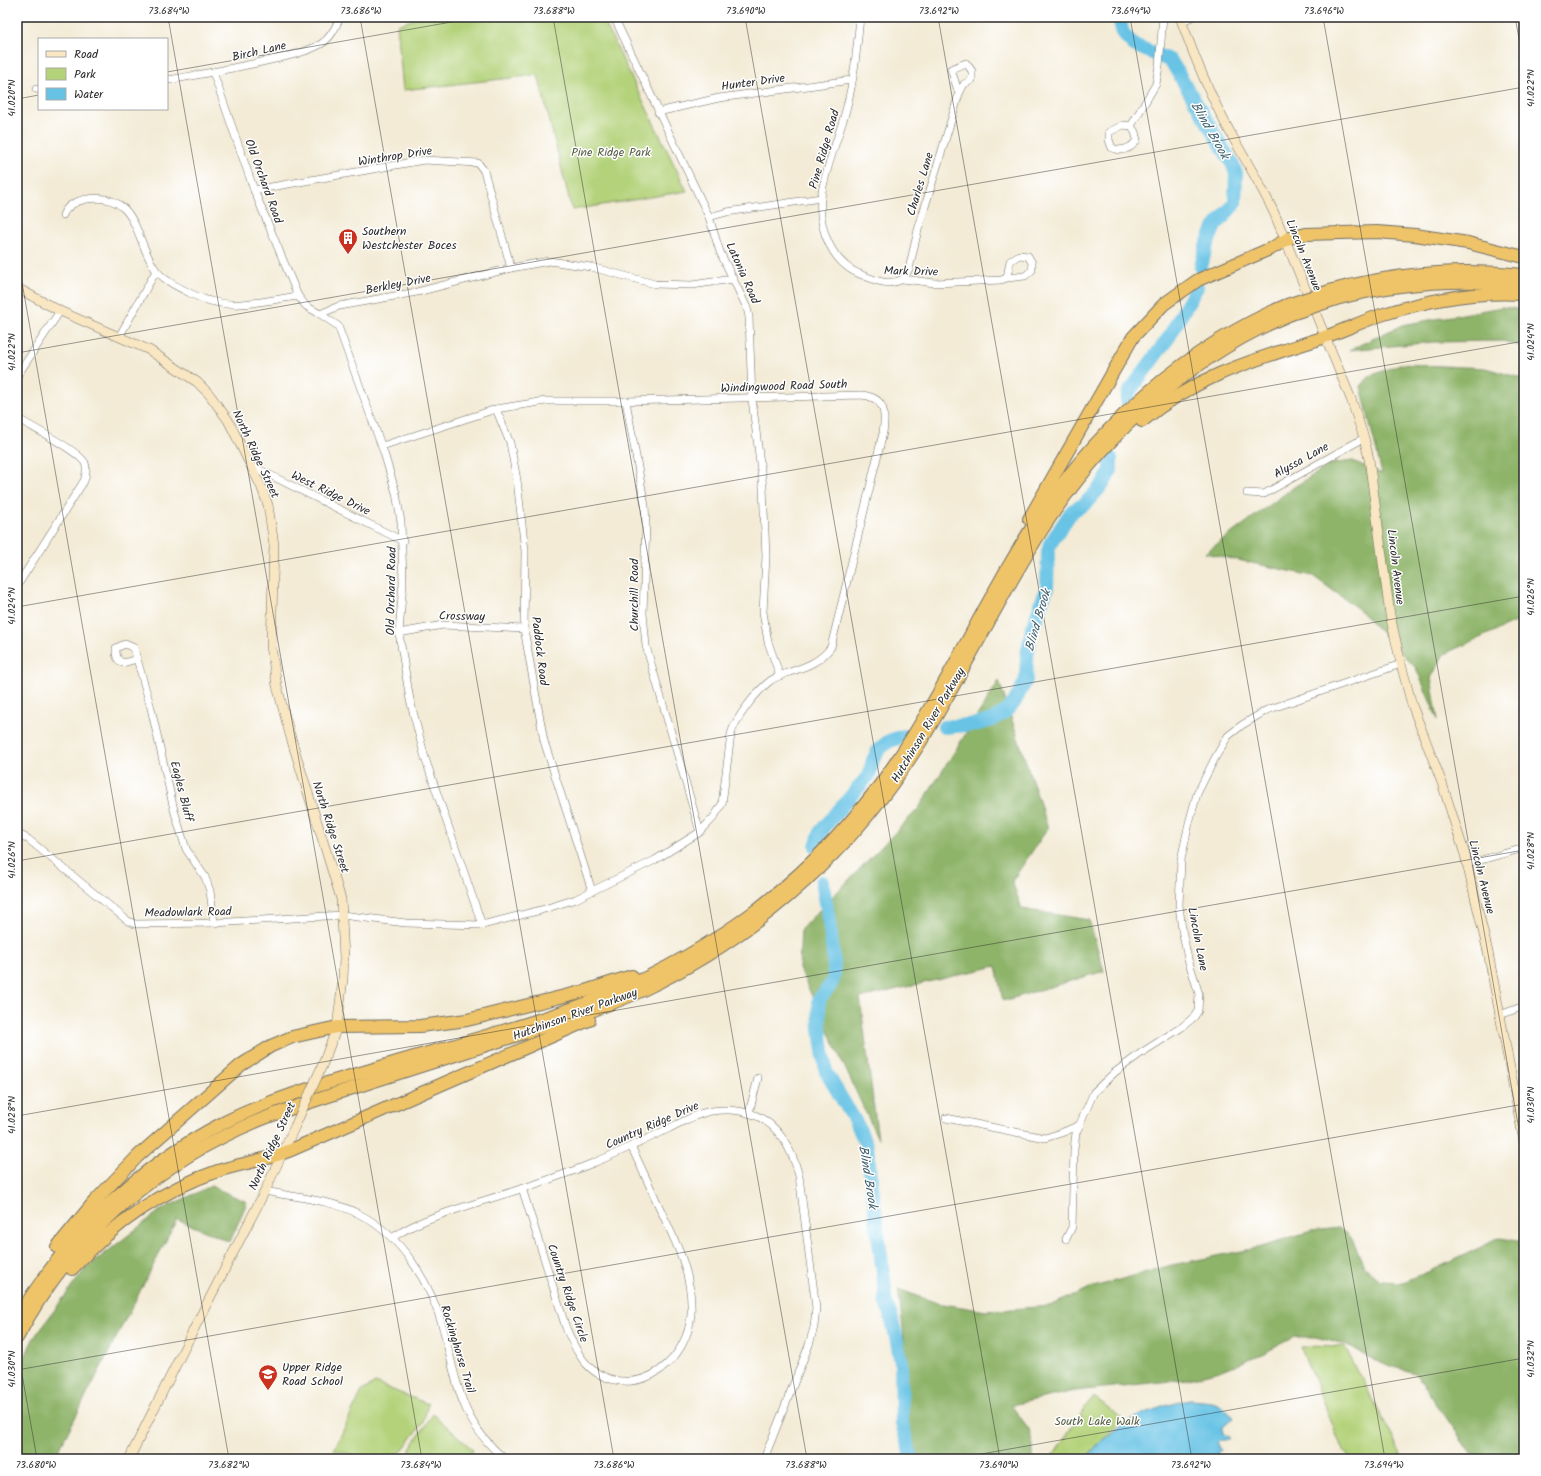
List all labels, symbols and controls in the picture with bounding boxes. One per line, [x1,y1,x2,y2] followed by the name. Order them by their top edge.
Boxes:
[149,3,190,19] text: 73.684°W
[340,3,382,19] text: 73.686°W
[533,3,575,19] text: 73.688°W
[726,3,766,19] text: 73.690°W
[919,3,959,19] text: 73.692°W
[1111,3,1151,19] text: 73.694°W
[1304,3,1344,19] text: 73.696°W
[230,36,289,67] street label: Birch Lane
[38,38,168,110] legend
[74,45,99,64] text: Road
[74,65,96,84] text: Park
[720,69,787,96] street label: Hunter Drive
[1523,69,1539,107] text: 41.022°N
[4,79,20,117] text: 41.020°N
[74,85,104,104] text: Water
[1185,98,1236,165] water label: Blind Brook
[804,106,845,191] street label: Pine Ridge Road
[239,136,288,227] street label: Old Orchard Road
[357,141,434,172] street label: Winthrop Drive
[571,143,651,162] park label: Pine Ridge Park
[902,149,939,218] street label: Charles Lane
[1280,216,1327,295] street label: Lincoln Avenue
[362,222,457,255] place label: Southern Westchester Boces
[337,227,359,255] building icon: Southern Westchester Boces
[720,239,765,308] street label: Latonia Road
[884,262,939,281] street label: Mark Drive
[364,269,433,300] street label: Berkley Drive
[1523,323,1539,361] text: 41.024°N
[4,333,20,371] text: 41.022°N
[720,375,848,398] street label: Windingwood Road South
[227,407,285,502] street label: North Ridge Street
[1270,437,1333,483] street label: Alyssa Lane
[288,466,374,521] street label: West Ridge Drive
[1381,528,1410,607] street label: Lincoln Avenue
[381,546,402,636] street label: Old Orchard Road
[625,558,644,631] street label: Churchill Road
[1523,578,1539,616] text: 41.026°N
[1020,585,1058,654] water label: Blind Brook
[4,587,20,625] text: 41.024°N
[439,607,486,626] street label: Crossway
[526,615,553,688] street label: Paddock Road
[886,664,971,786] street label: Hutchinson River Parkway
[165,759,199,825] street label: Eagles Bluff
[307,779,354,876] street label: North Ridge Street
[1523,832,1539,870] text: 41.028°N
[1463,838,1500,917] street label: Lincoln Avenue
[4,841,20,879] text: 41.026°N
[144,902,233,923] street label: Meadowlark Road
[1182,906,1213,973] street label: Lincoln Lane
[510,983,641,1046] street label: Hutchinson River Parkway
[1523,1086,1539,1123] text: 41.030°N
[4,1096,20,1134] text: 41.028°N
[602,1096,703,1155] street label: Country Ridge Drive
[244,1099,301,1194] street label: North Ridge Street
[852,1144,883,1212] water label: Blind Brook
[542,1241,594,1346] street label: Country Ridge Circle
[435,1303,480,1396] street label: Rockinghorse Trail
[1523,1340,1539,1378] text: 41.032°N
[4,1350,20,1387] text: 41.030°N
[282,1358,343,1391] place label: Upper Ridge Road School
[257,1363,279,1391] school or university icon: Upper Ridge Road School
[1054,1412,1140,1431] park label: South Lake Walk
[16,1457,56,1473] text: 73.680°W
[208,1457,250,1473] text: 73.682°W
[401,1457,442,1473] text: 73.684°W
[593,1457,635,1473] text: 73.686°W
[785,1457,827,1473] text: 73.688°W
[979,1457,1019,1473] text: 73.690°W
[1171,1457,1211,1473] text: 73.692°W
[1364,1457,1404,1473] text: 73.694°W

